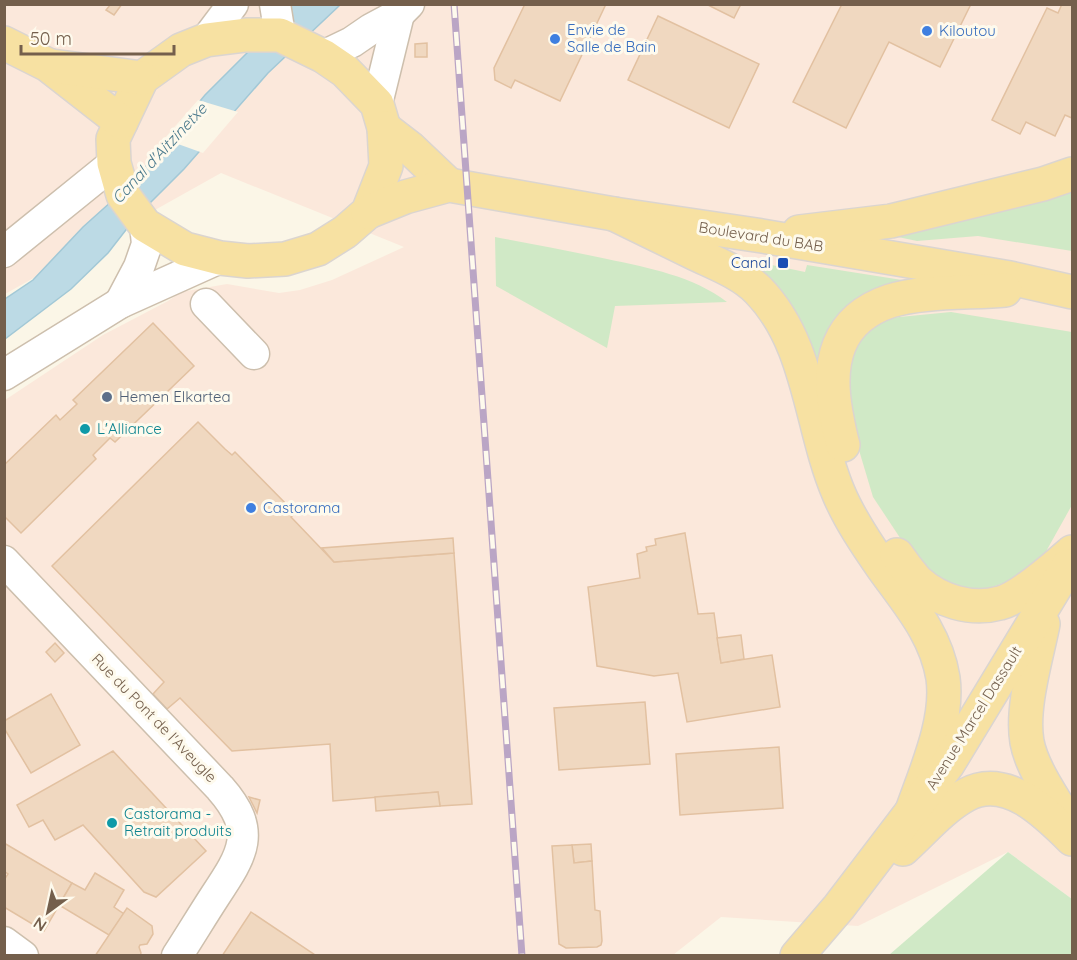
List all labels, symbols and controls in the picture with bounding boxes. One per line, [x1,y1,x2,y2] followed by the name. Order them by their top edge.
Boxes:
[21,18,174,56] scale bar
[567,20,656,56] place label: Envie de Salle de Bain
[939,21,996,40] place label: Kiloutou
[920,24,934,38] marker: Kiloutou
[30,27,72,50] text: 50 m
[548,32,562,46] marker: Envie de Salle de Bain
[107,98,211,208] water label: Canal d'Aitzinetxe
[697,217,825,256] street label: Boulevard du BAB
[731,253,771,272] place label: Canal
[776,256,790,270] marker: Canal
[119,387,231,406] place label: Hemen Elkartea
[100,390,114,404] marker: Hemen Elkartea
[97,419,162,438] place label: L'Alliance
[78,422,92,436] marker: L'Alliance
[263,498,340,517] place label: Castorama
[244,501,258,515] marker: Castorama
[921,642,1026,793] street label: Avenue Marcel Dassault
[88,649,221,786] street label: Rue du Pont de l'Aveugle
[124,804,232,840] place label: Castorama - Retrait produits
[105,816,119,830] marker: Castorama - Retrait produits
[18,882,78,942] north arrow
[29,913,50,936] text: N

